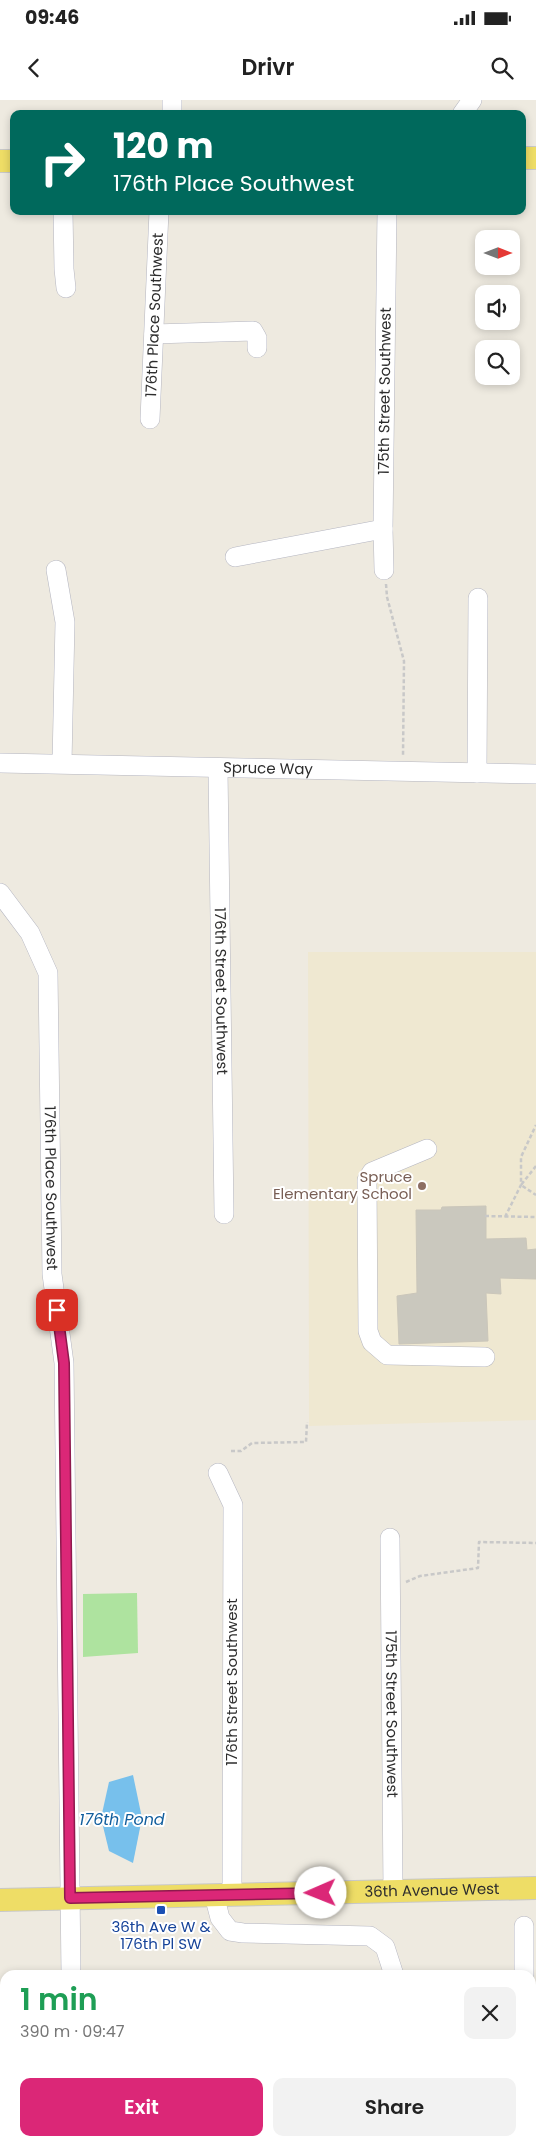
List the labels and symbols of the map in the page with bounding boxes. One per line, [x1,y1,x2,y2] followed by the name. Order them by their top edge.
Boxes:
[475,230,520,275] north arrow
[140,232,168,398] street label: 176th Place Southwest
[373,307,396,475] street label: 175th Street Southwest
[223,757,314,779] street label: Spruce Way
[210,907,233,1075] street label: 176th Street Southwest
[40,1106,63,1271] street label: 176th Place Southwest
[273,1166,412,1204] place label: Spruce Elementary School
[416,1180,428,1192] marker: Spruce Elementary School
[36,1289,78,1331] pin
[221,1598,242,1766] street label: 176th Street Southwest
[381,1630,403,1798] street label: 175th Street Southwest
[79,1808,165,1831] water label: 176th Pond
[294,1866,346,1918] position arrow
[364,1878,500,1902] street label: 36th Avenue West
[155,1904,167,1916] marker: 36th Ave W & 176th Pl SW
[112,1916,211,1954] place label: 36th Ave W & 176th Pl SW

